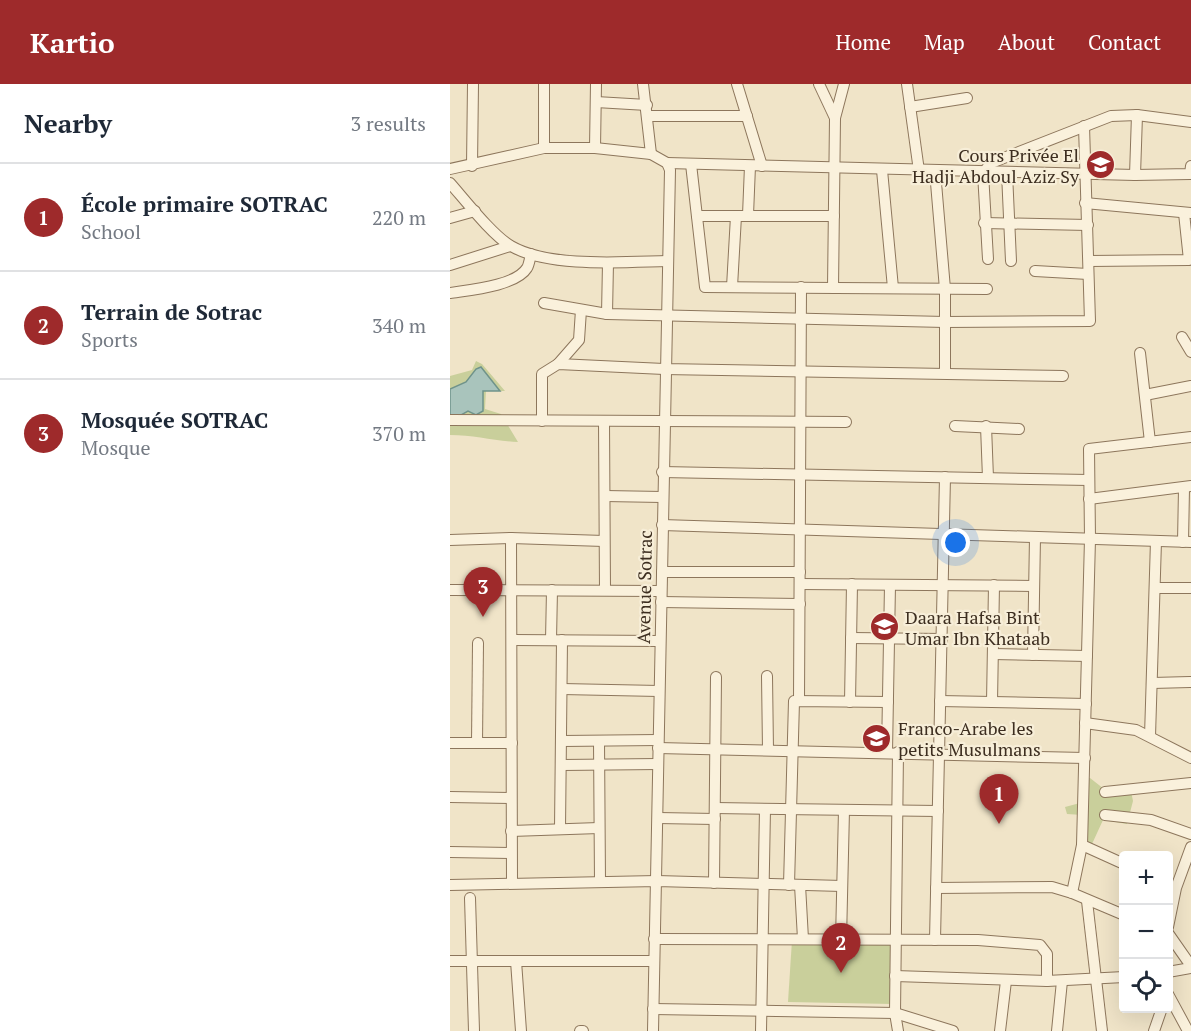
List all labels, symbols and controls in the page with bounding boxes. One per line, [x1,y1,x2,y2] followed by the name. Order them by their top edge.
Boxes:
[30,24,115,61] text: Kartio
[835,28,891,56] text: Home
[924,28,965,56] text: Map
[998,28,1055,56] text: About
[1088,28,1161,56] text: Contact
[24,106,112,140] text: Nearby
[351,110,426,137] text: 3 results
[912,143,1080,188] place label: Cours Privée El Hadji Abdoul Aziz Sy
[1084,149,1116,181] school or university icon: Cours Privée El Hadji Abdoul Aziz Sy
[81,189,328,218] text: École primaire SOTRAC
[38,204,49,231] text: 1
[372,204,426,231] text: 220 m
[81,218,141,245] text: School
[81,297,262,326] text: Terrain de Sotrac
[38,312,49,339] text: 2
[372,312,426,339] text: 340 m
[81,326,138,353] text: Sports
[81,405,268,434] text: Mosquée SOTRAC
[38,420,49,447] text: 3
[372,420,426,447] text: 370 m
[81,434,151,461] text: Mosque
[941,528,970,557] your location
[631,530,657,644] street label: Avenue Sotrac
[464,568,502,617] pin: 3
[905,605,1050,650] place label: Daara Hafsa Bint Umar Ibn Khataab
[868,611,900,643] school or university icon: Daara Hafsa Bint Umar Ibn Khataab
[898,716,1041,761] place label: Franco-Arabe les petits Musulmans
[861,722,893,754] school or university icon: Franco-Arabe les petits Musulmans
[980,774,1018,824] pin: 1
[1119,851,1173,1013] map controls
[1119,851,1173,905] button: +
[1119,905,1173,959] button: −
[822,924,860,973] pin: 2
[1119,959,1173,1013] button: locate

